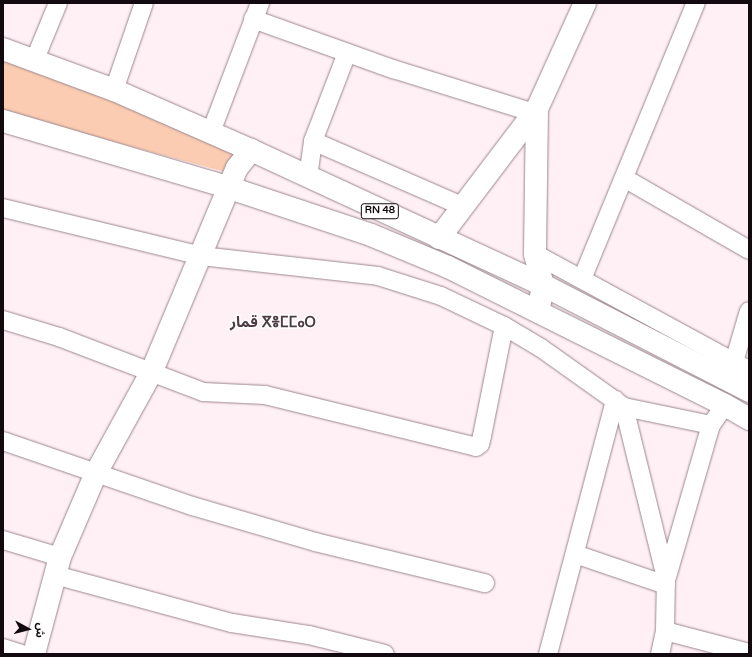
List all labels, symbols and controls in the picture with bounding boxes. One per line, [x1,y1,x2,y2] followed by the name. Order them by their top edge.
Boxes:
[360,203,400,219] road number: RN 48
[230,314,316,332] district label: قمار ⴳⴻⵎⵎⴰⵔ
[8,609,48,649] north arrow
[33,622,48,639] text: ش

